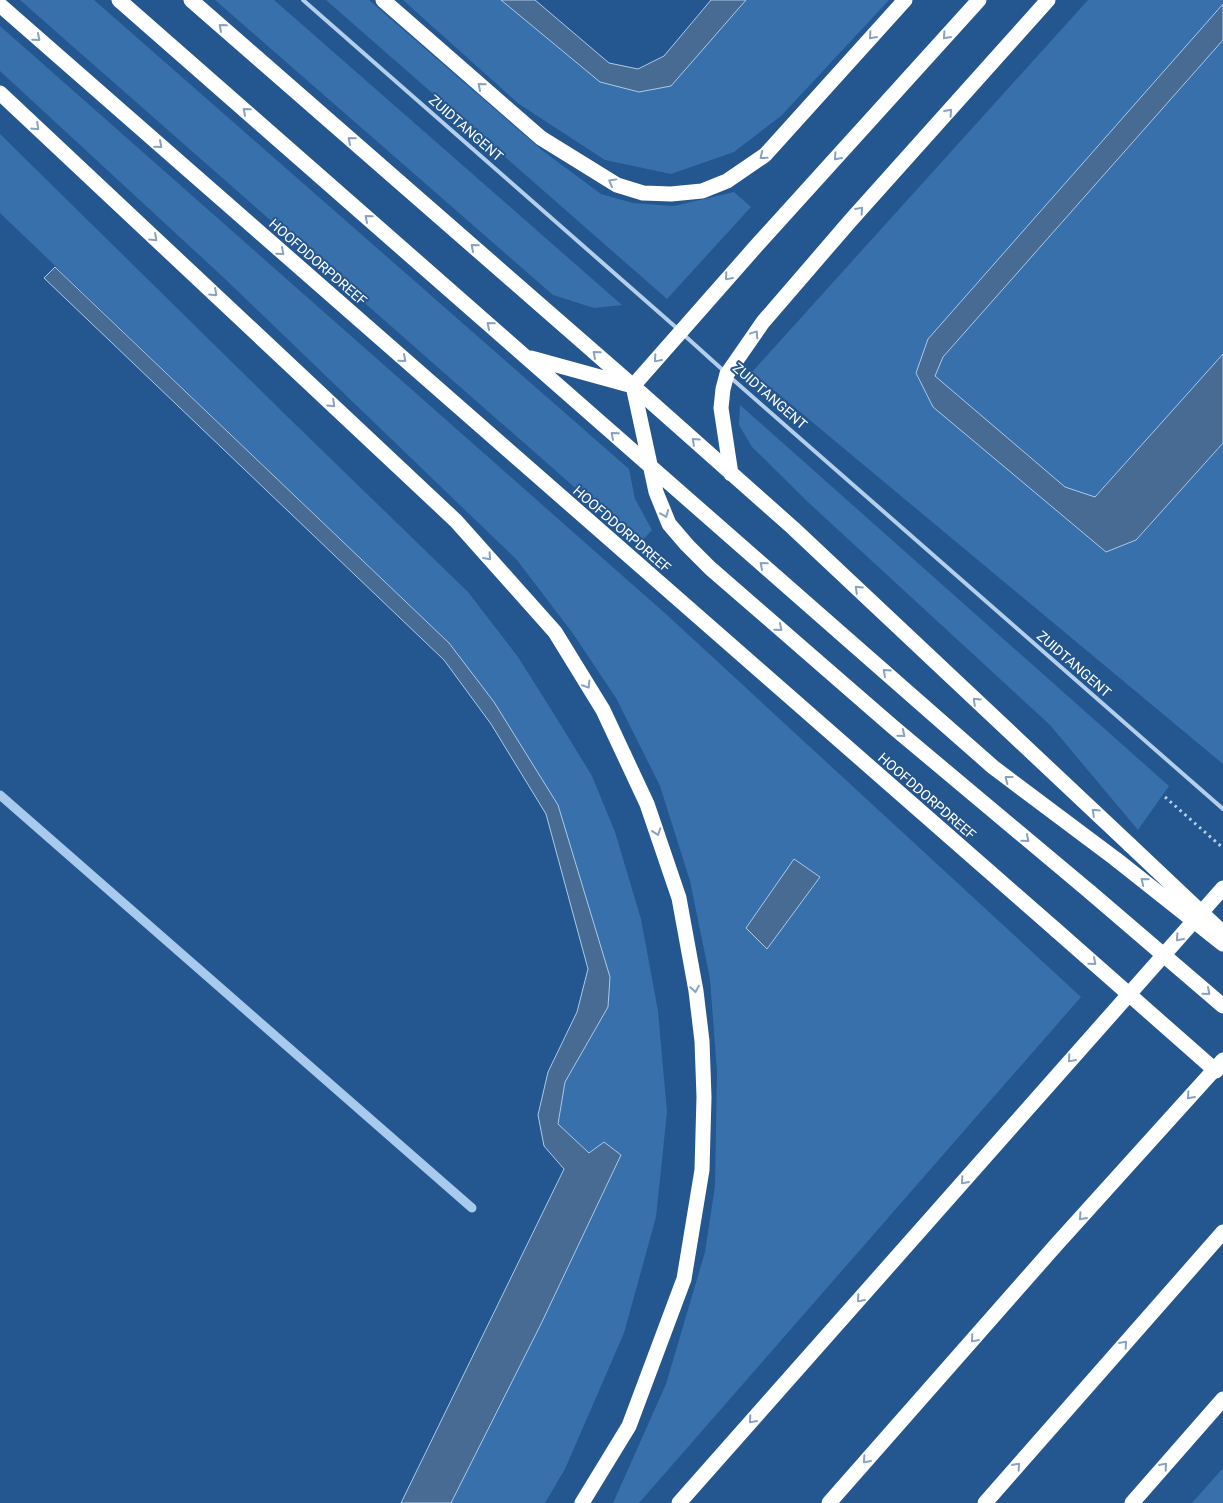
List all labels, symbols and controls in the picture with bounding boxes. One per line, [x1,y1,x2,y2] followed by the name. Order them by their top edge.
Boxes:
[218,24,227,33] one-way arrow
[869,31,878,40] one-way arrow
[943,31,952,40] one-way arrow
[31,32,40,41] one-way arrow
[478,83,487,92] one-way arrow
[426,92,507,165] street label: ZUIDTANGENT
[242,108,251,117] one-way arrow
[943,108,952,117] one-way arrow
[30,121,39,130] one-way arrow
[348,137,357,146] one-way arrow
[153,139,162,147] one-way arrow
[759,150,768,159] one-way arrow
[834,151,843,160] one-way arrow
[609,178,618,188] one-way arrow
[854,207,863,216] one-way arrow
[266,215,370,309] street label: HOOFDDORPDREEF
[365,215,374,224] one-way arrow
[149,232,158,241] one-way arrow
[470,244,479,253] one-way arrow
[276,246,285,255] one-way arrow
[725,272,734,281] one-way arrow
[208,287,217,296] one-way arrow
[487,322,496,331] one-way arrow
[749,330,758,340] one-way arrow
[593,351,602,360] one-way arrow
[398,353,407,362] one-way arrow
[654,353,663,362] one-way arrow
[730,360,811,433] street label: ZUIDTANGENT
[327,398,336,407] one-way arrow
[611,432,620,441] one-way arrow
[691,438,700,447] one-way arrow
[570,482,674,576] street label: HOOFDDORPDREEF
[659,509,669,517] one-way arrow
[482,552,491,561] one-way arrow
[760,562,769,571] one-way arrow
[854,586,863,595] one-way arrow
[773,622,782,631] one-way arrow
[1034,628,1115,701] street label: ZUIDTANGENT
[882,669,891,678] one-way arrow
[581,680,591,689] one-way arrow
[973,698,982,707] one-way arrow
[896,729,905,738] one-way arrow
[875,749,979,843] street label: HOOFDDORPDREEF
[1005,776,1014,784] one-way arrow
[1091,809,1100,818] one-way arrow
[651,827,661,835] one-way arrow
[1021,833,1030,842] one-way arrow
[1141,879,1150,887] one-way arrow
[1176,932,1185,941] one-way arrow
[1087,957,1096,966] one-way arrow
[690,985,700,993] one-way arrow
[1201,987,1210,995] one-way arrow
[1068,1054,1077,1063] one-way arrow
[1187,1091,1196,1100] one-way arrow
[961,1175,970,1184] one-way arrow
[1078,1211,1087,1220] one-way arrow
[857,1293,866,1302] one-way arrow
[971,1333,980,1342] one-way arrow
[1118,1341,1127,1350] one-way arrow
[749,1415,758,1424] one-way arrow
[863,1455,872,1464] one-way arrow
[1011,1463,1020,1472] one-way arrow
[1158,1463,1167,1472] one-way arrow

